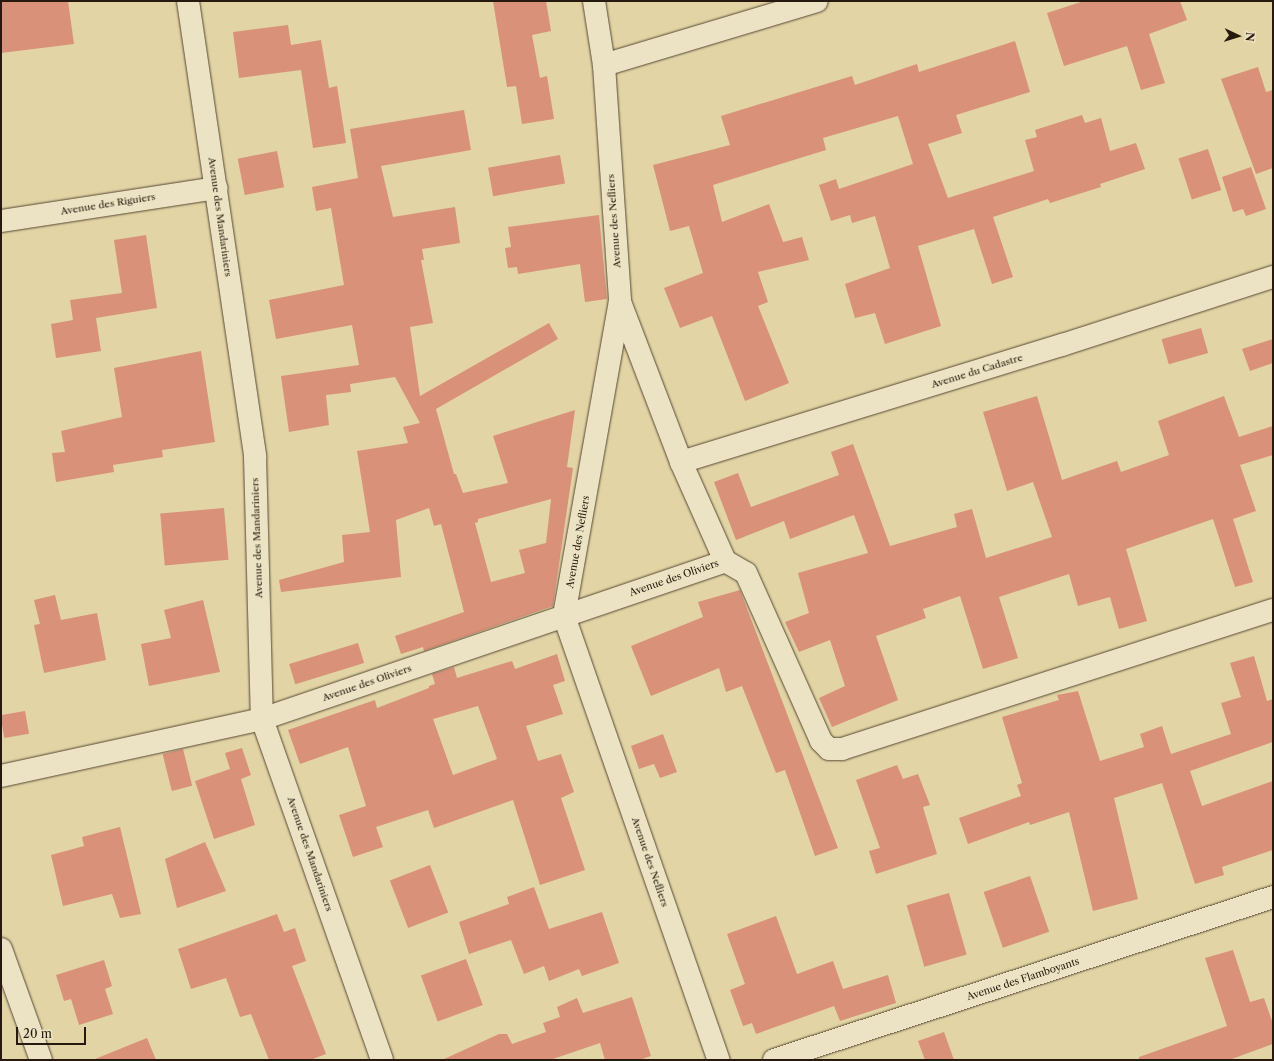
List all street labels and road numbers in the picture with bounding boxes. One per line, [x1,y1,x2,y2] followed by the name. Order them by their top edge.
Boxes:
[206,156,234,278] street label: Avenue des Mandariniers
[605,174,623,268] street label: Avenue des Nefliers
[60,191,156,217] street label: Avenue des Riguiers
[930,351,1024,391] street label: Avenue du Cadastre
[249,478,265,598] street label: Avenue des Mandariniers
[564,495,592,589] street label: Avenue des Nefliers
[628,557,720,599] street label: Avenue des Oliviers
[321,662,413,704] street label: Avenue des Oliviers
[285,795,335,913] street label: Avenue des Mandariniers
[629,816,671,908] street label: Avenue des Nefliers
[965,955,1081,1003] street label: Avenue des Flamboyants

